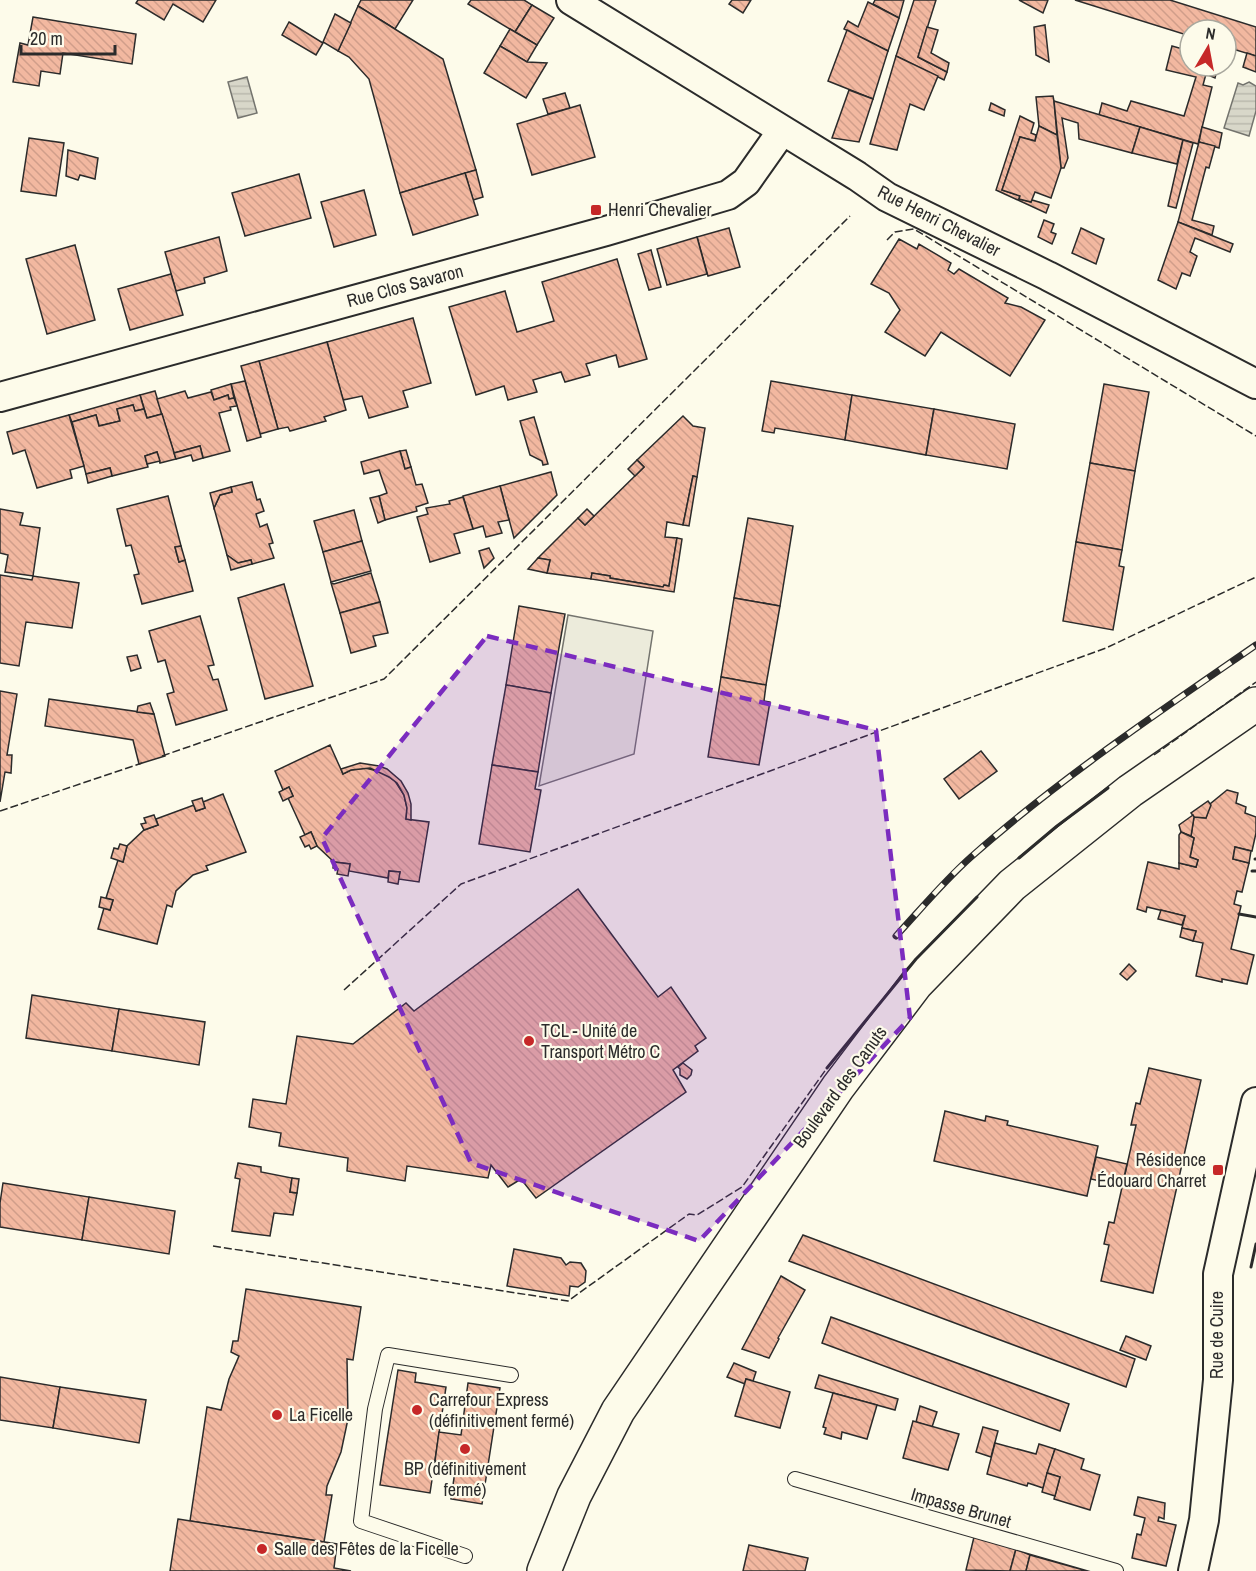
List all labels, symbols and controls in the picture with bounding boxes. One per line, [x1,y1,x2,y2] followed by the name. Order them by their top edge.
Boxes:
[21,18,116,56] scale bar
[1178,18,1238,78] north arrow
[1204,22,1217,45] text: N
[30,26,63,51] text: 20 m
[874,179,1005,262] street label: Rue Henri Chevalier
[608,197,711,222] place label: Henri Chevalier
[589,203,603,217] marker: Henri Chevalier
[344,258,466,313] street label: Rue Clos Savaron
[541,1018,660,1064] place label: TCL - Unité de Transport Métro C
[787,1021,892,1153] street label: Boulevard des Canuts
[522,1034,536,1048] marker: TCL - Unité de Transport Métro C
[1097,1147,1206,1193] place label: Résidence Édouard Charret
[1211,1163,1225,1177] marker: Résidence Édouard Charret
[1204,1291,1229,1379] street label: Rue de Cuire
[429,1387,574,1433] place label: Carrefour Express (définitivement fermé)
[289,1402,353,1427] place label: La Ficelle
[410,1403,424,1417] marker: Carrefour Express (définitivement fermé)
[270,1408,284,1422] marker: La Ficelle
[458,1442,472,1456] marker: BP (définitivement fermé)
[404,1456,526,1502] place label: BP (définitivement fermé)
[908,1481,1014,1534] street label: Impasse Brunet
[274,1536,459,1561] place label: Salle des Fêtes de la Ficelle
[255,1542,269,1556] marker: Salle des Fêtes de la Ficelle

